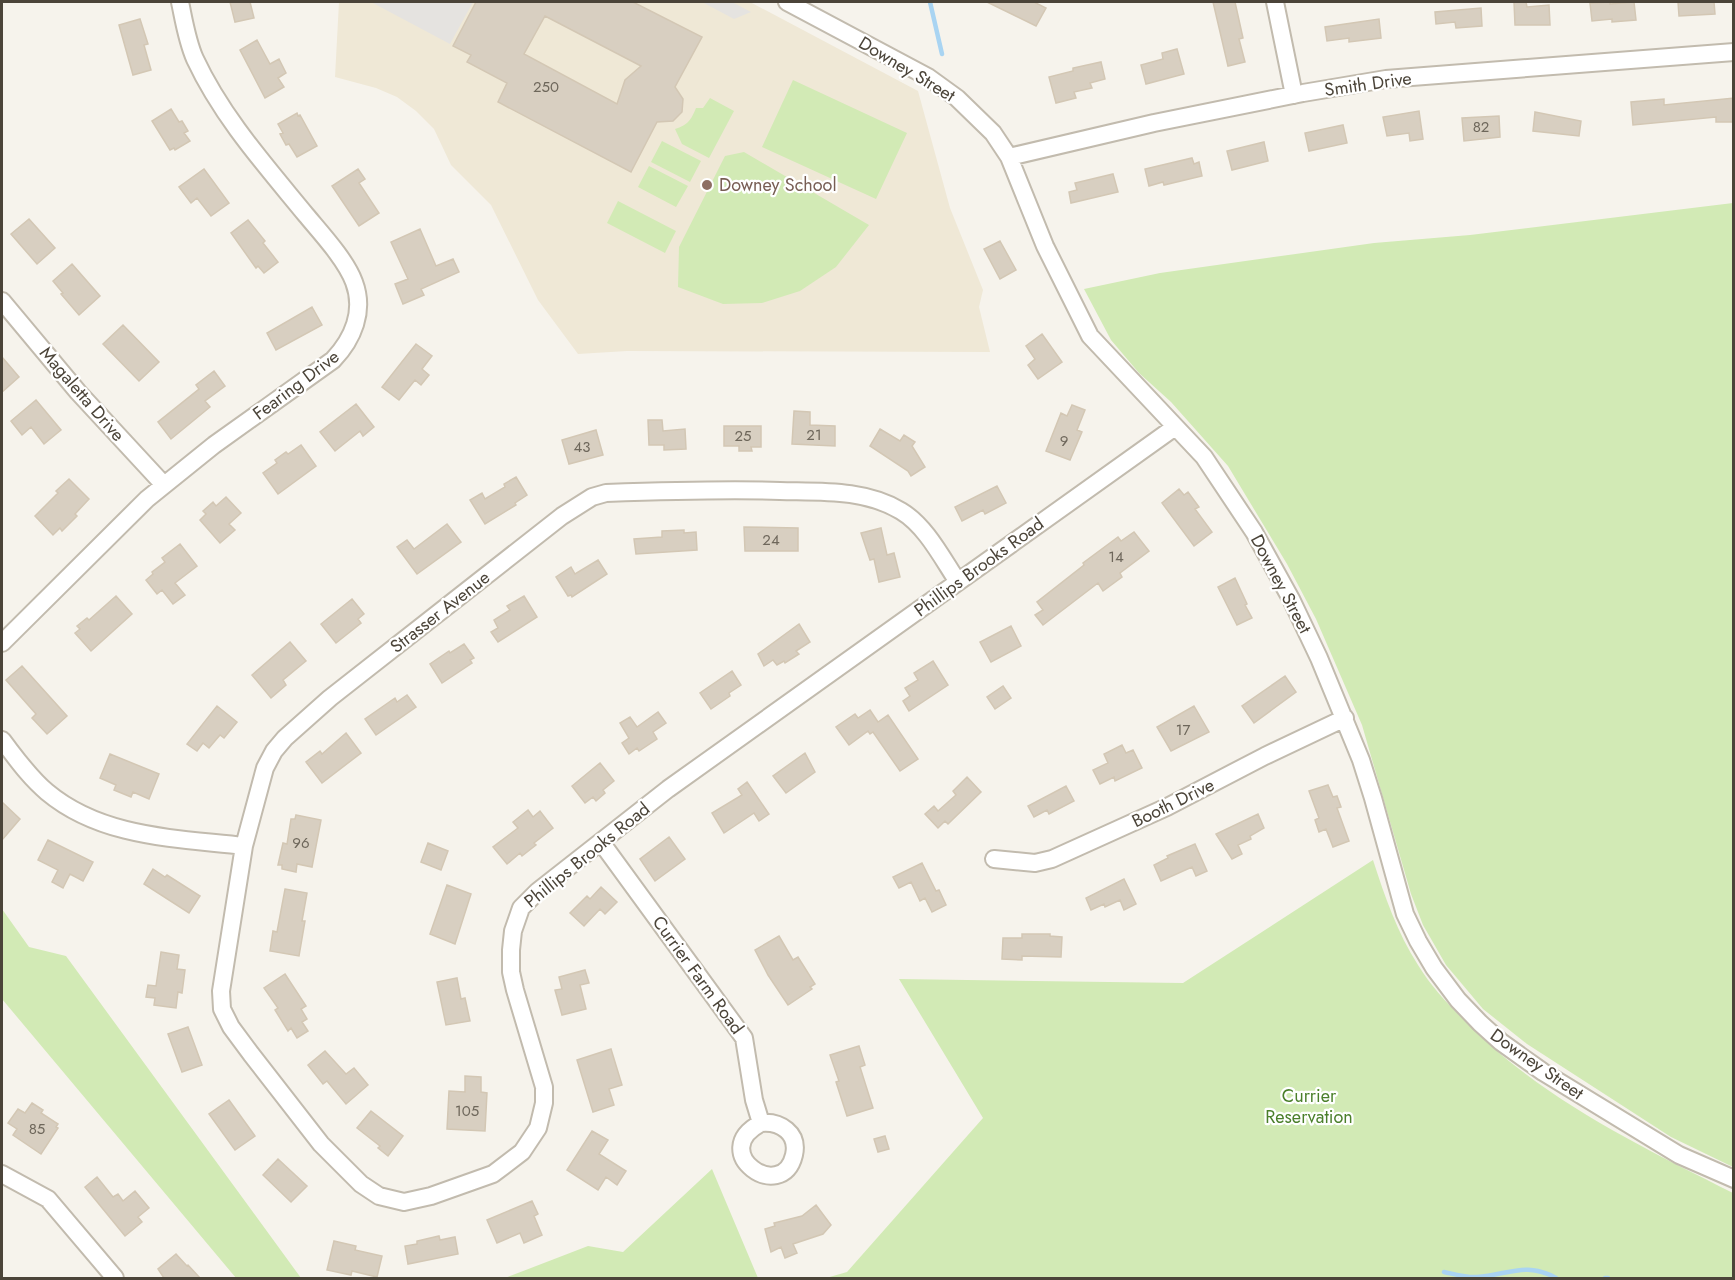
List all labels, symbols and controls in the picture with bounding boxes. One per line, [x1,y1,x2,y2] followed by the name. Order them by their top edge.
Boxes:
[854,30,961,108] street label: Downey Street
[1323,65,1413,103] street label: Smith Drive
[533,76,559,98] house number: 250
[1473,116,1489,138] house number: 82
[719,172,837,198] place label: Downey School
[700,178,714,192] marker: Downey School
[33,341,131,447] street label: Magaletta Drive
[247,344,345,426] street label: Fearing Drive
[806,424,822,446] house number: 21
[735,425,752,447] house number: 25
[1060,430,1068,452] house number: 9
[574,436,590,458] house number: 43
[909,511,1049,623] street label: Phillips Brooks Road
[762,529,780,551] house number: 24
[1244,530,1318,639] street label: Downey Street
[1108,546,1124,568] house number: 14
[385,565,495,659] street label: Strasser Avenue
[1176,719,1190,741] house number: 17
[1127,772,1219,834] street label: Booth Drive
[519,796,655,914] street label: Phillips Brooks Road
[292,832,310,854] house number: 96
[646,910,750,1040] street label: Currier Farm Road
[1485,1022,1590,1106] street label: Downey Street
[1265,1083,1353,1130] park label: Currier Reservation
[455,1100,479,1122] house number: 105
[29,1118,45,1140] house number: 85

